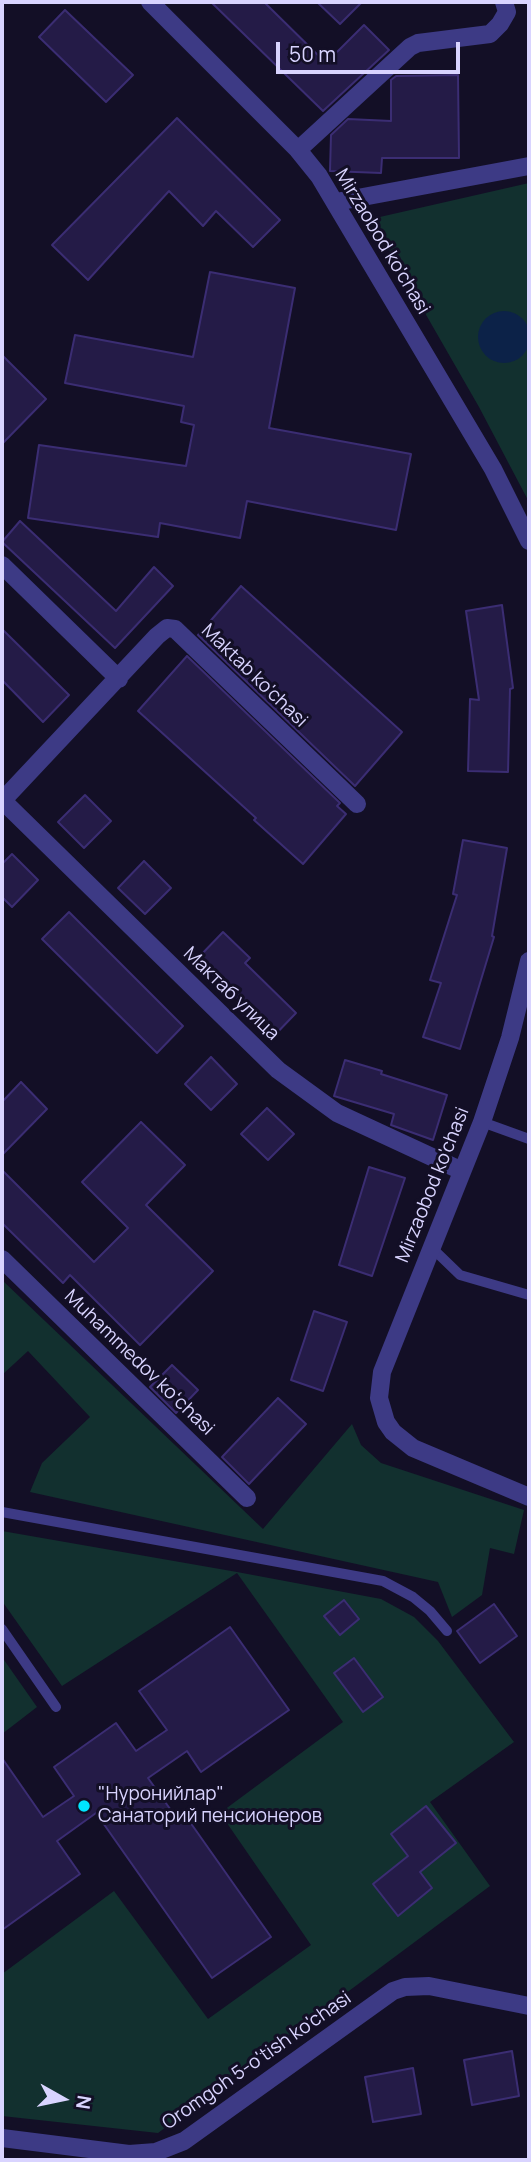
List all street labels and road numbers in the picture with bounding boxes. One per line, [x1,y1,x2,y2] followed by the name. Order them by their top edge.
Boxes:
[330,165,434,319] street label: Mirzaobod ko'chasi
[196,620,312,732] street label: Maktab ko'chasi
[178,943,284,1045] street label: Мактаб улица
[391,1104,475,1266] street label: Mirzaobod ko'chasi
[59,1286,219,1440] street label: Muhammedov koʻchasi
[158,1987,356,2135] street label: Oromgoh 5-o'tish ko'chasi

